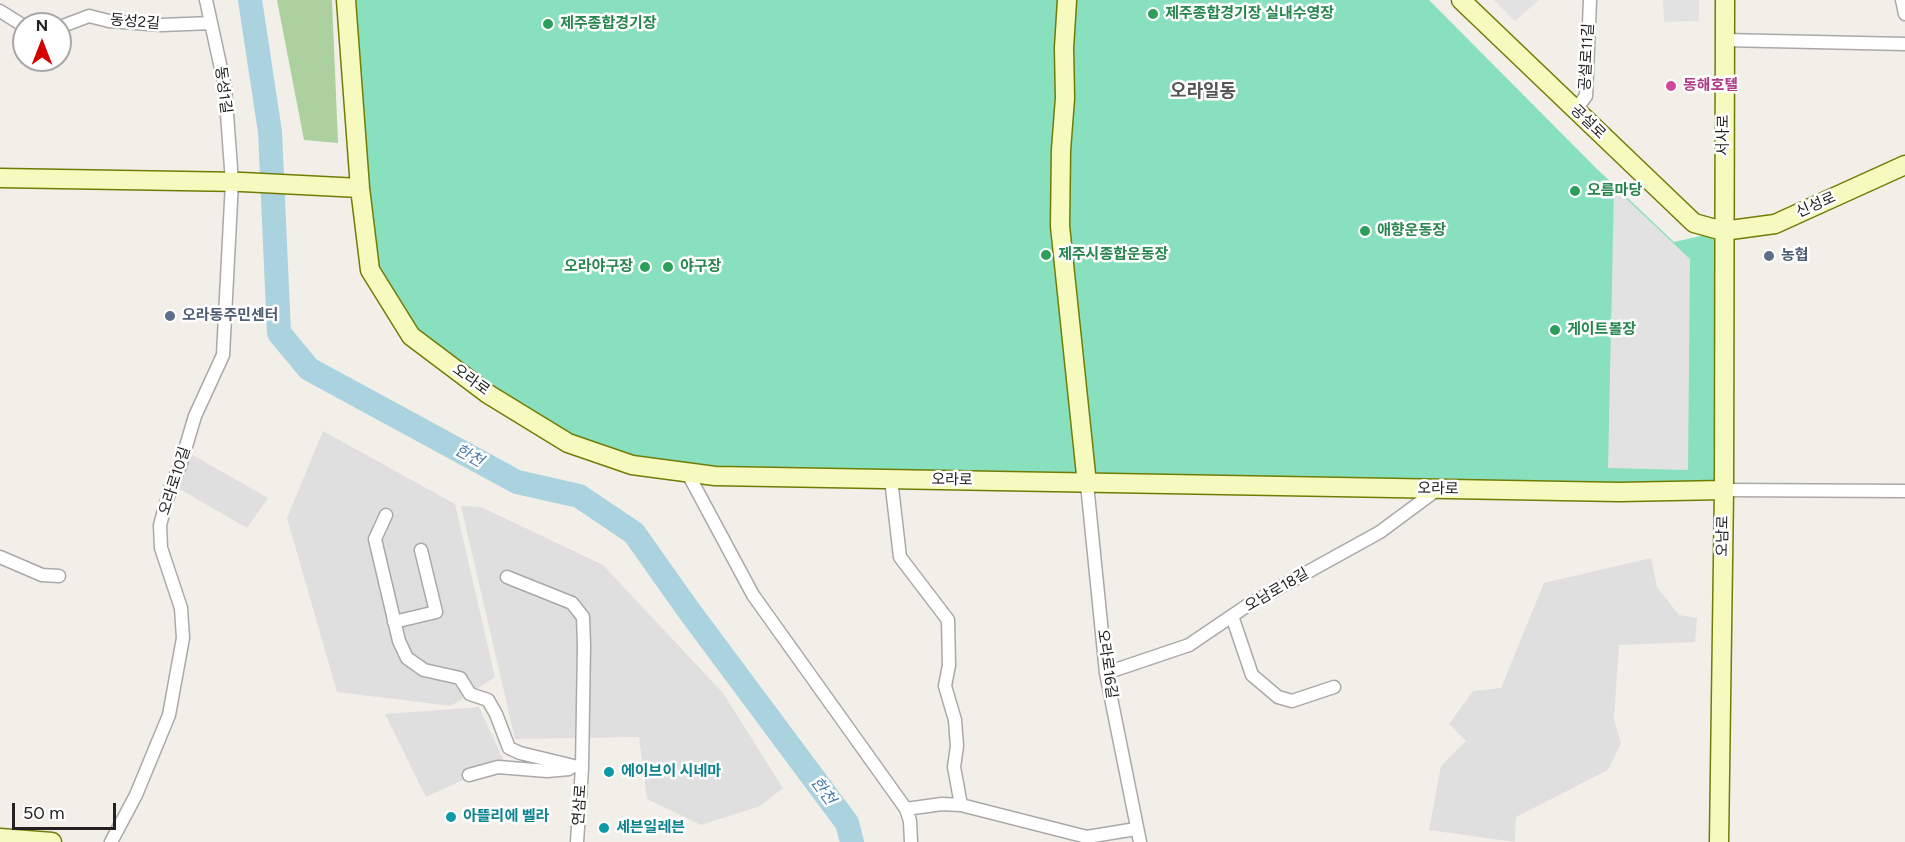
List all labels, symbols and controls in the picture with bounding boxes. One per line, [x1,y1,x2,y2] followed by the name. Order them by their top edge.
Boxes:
[1165,5,1334,23] place label: 제주종합경기장 실내수영장
[1146,7,1160,21] marker: 제주종합경기장 실내수영장
[109,11,161,33] street label: 동성2길
[12,12,72,72] north arrow
[560,15,657,33] place label: 제주종합경기장
[36,16,48,35] text: N
[541,17,555,31] marker: 제주종합경기장
[1576,23,1598,91] street label: 공설로11길
[211,65,235,115] street label: 동성1길
[1683,77,1738,95] place label: 동해호텔
[1664,79,1678,93] marker: 동해호텔
[1170,81,1236,103] district label: 오라일동
[1567,101,1609,143] street label: 공설로
[1715,114,1733,156] street label: 서사로
[1587,182,1642,200] place label: 오름마당
[1568,184,1582,198] marker: 오름마당
[1793,188,1839,222] street label: 신성로
[1377,222,1446,240] place label: 애향운동장
[1358,224,1372,238] marker: 애향운동장
[1058,246,1168,264] place label: 제주시종합운동장
[1781,247,1809,265] place label: 농협
[1039,248,1053,262] marker: 제주시종합운동장
[1762,249,1776,263] marker: 농협
[564,258,633,276] place label: 오라야구장
[680,258,721,276] place label: 야구장
[638,260,652,274] marker: 오라야구장
[661,260,675,274] marker: 야구장
[182,307,279,325] place label: 오라동주민센터
[163,309,177,323] marker: 오라동주민센터
[1567,321,1636,339] place label: 게이트볼장
[1548,323,1562,337] marker: 게이트볼장
[449,361,493,399] street label: 오라로
[451,440,487,472] water label: 한천
[155,444,195,518] street label: 오라로10길
[931,471,973,489] street label: 오라로
[1417,480,1459,498] street label: 오라로
[1714,515,1732,557] street label: 오남로
[1242,565,1312,615] street label: 오남로18길
[1093,628,1121,700] street label: 오라로16길
[621,763,721,781] place label: 에이브이 시네마
[602,765,616,779] marker: 에이브이 시네마
[807,773,839,809] water label: 한천
[570,784,590,826] street label: 연삼로
[15,791,118,829] scale bar
[23,802,65,824] text: 50 m
[463,808,549,826] place label: 아뜰리에 벨라
[444,810,458,824] marker: 아뜰리에 벨라
[616,819,685,837] place label: 세븐일레븐
[597,821,611,835] marker: 세븐일레븐

